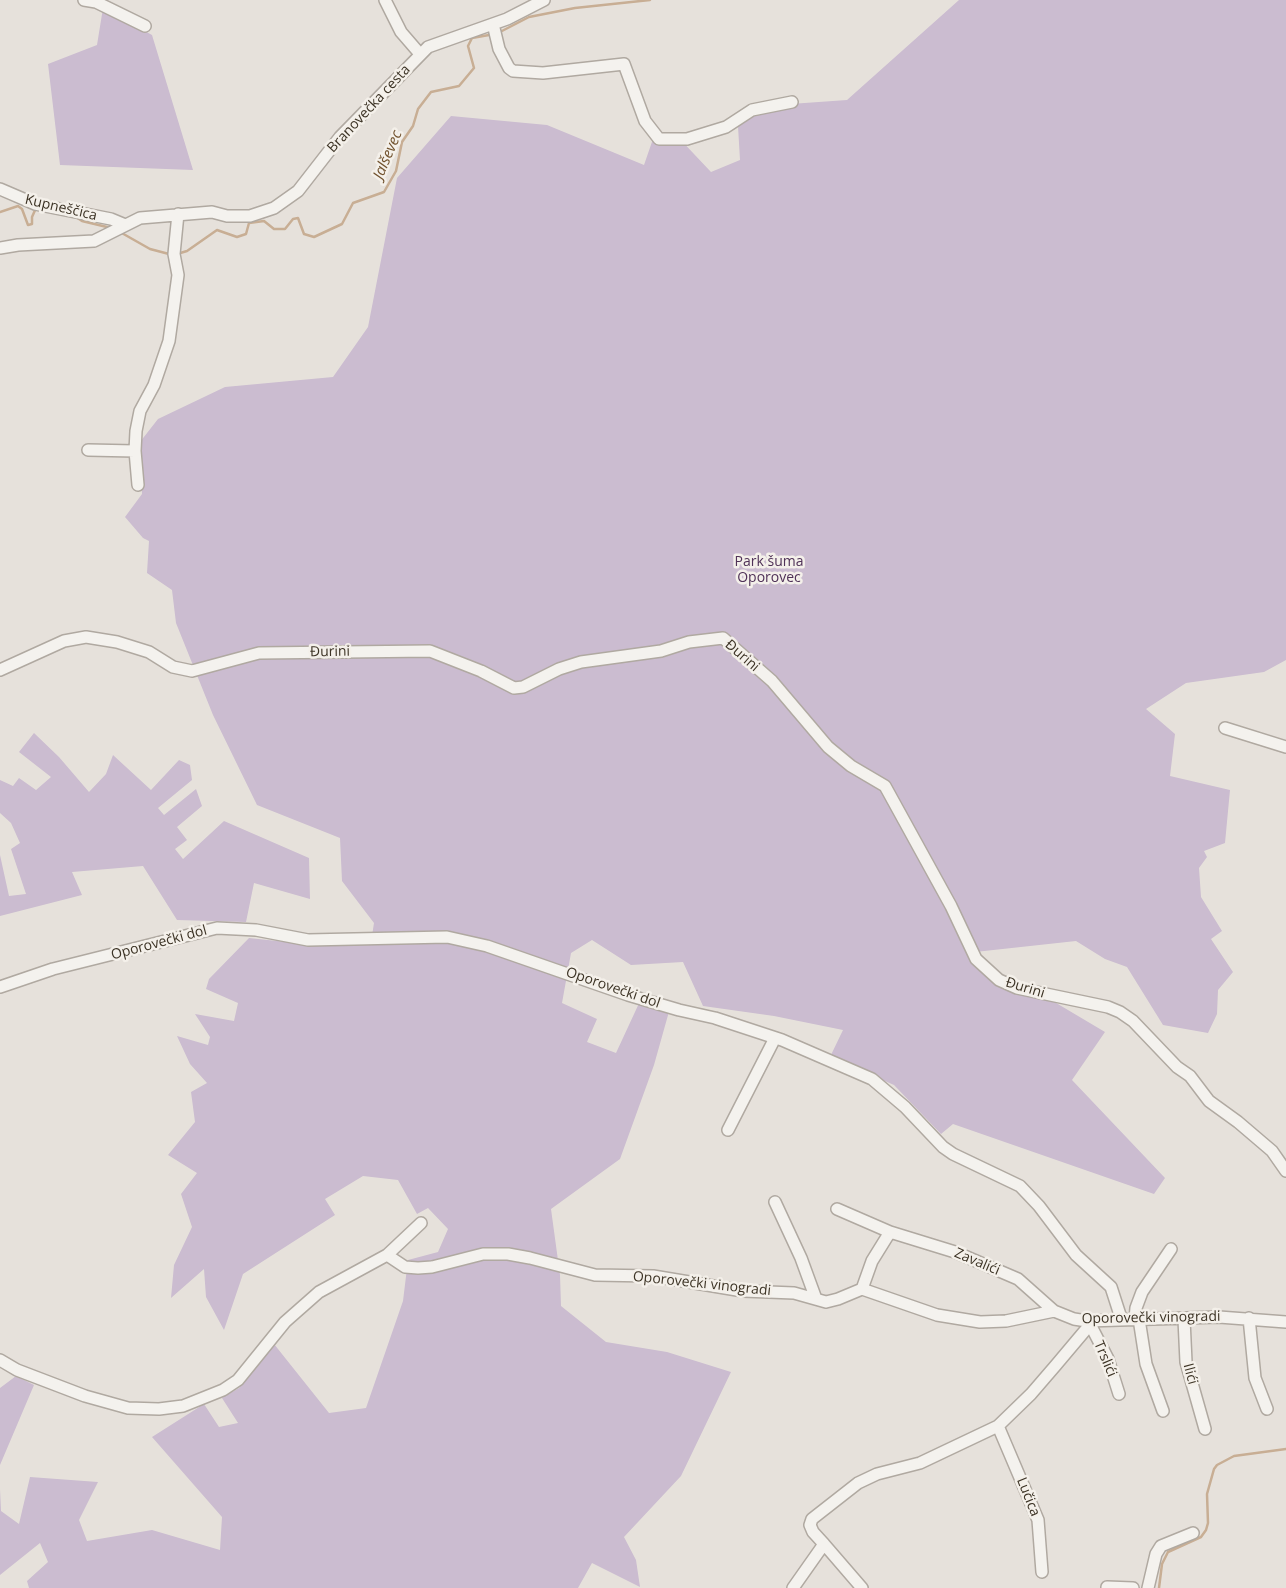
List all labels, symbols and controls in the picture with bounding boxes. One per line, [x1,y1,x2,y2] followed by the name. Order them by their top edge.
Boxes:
[324,62,414,156] street label: Branovečka cesta
[370,128,406,182] water label: Jalševec
[23,192,99,224] street label: Kupneščica
[735,554,803,586] park label: Park šuma Oporovec
[721,636,763,676] street label: Đurini
[310,643,350,661] street label: Đurini
[109,922,209,964] street label: Oporovečki dol
[564,964,662,1012] street label: Oporovečki dol
[1003,974,1047,1002] street label: Đurini
[952,1245,1002,1279] street label: Zavalići
[632,1268,772,1300] street label: Oporovečki vinogradi
[1081,1308,1221,1328] street label: Oporovečki vinogradi
[1090,1338,1120,1380] street label: Trslići
[1179,1362,1201,1386] street label: Ilići
[1013,1475,1043,1519] street label: Lučica

